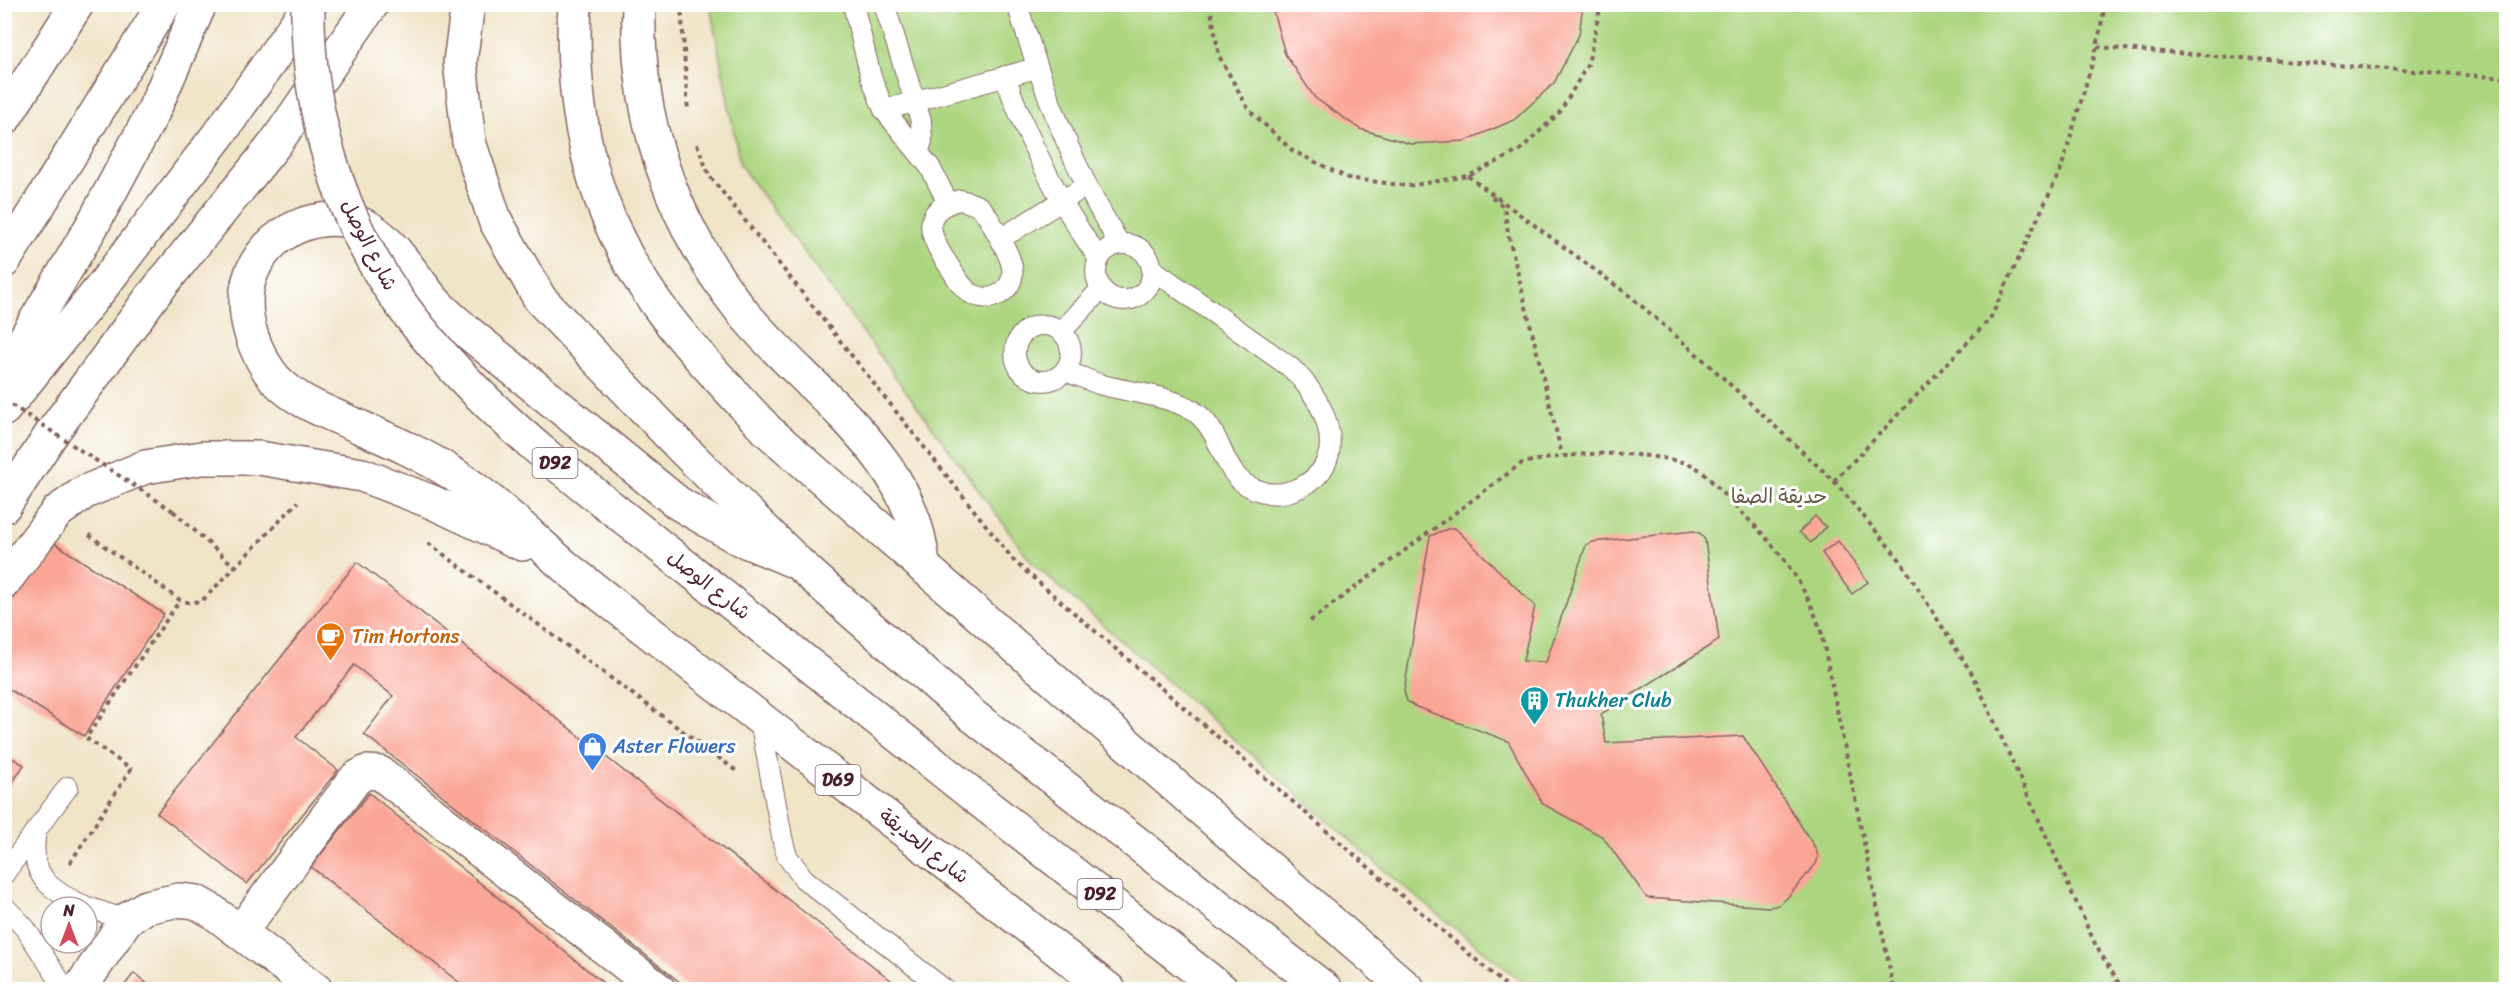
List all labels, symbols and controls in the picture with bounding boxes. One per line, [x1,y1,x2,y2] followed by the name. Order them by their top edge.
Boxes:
[331,193,407,297] street label: شارع الوصل
[532,448,578,478] road number: D92
[1731,479,1827,514] park label: حديقة الصفا
[659,541,759,629] street label: شارع الوصل
[352,619,460,654] place label: Tim Hortons
[315,620,347,662] cafe icon: Tim Hortons
[1555,683,1672,718] place label: Thukher Club
[1518,684,1550,726] building icon: Thukher Club
[612,729,736,764] place label: Aster Flowers
[576,730,608,772] shop icon: Aster Flowers
[816,765,860,795] road number: D69
[871,799,977,893] street label: شارع الحديقة
[1078,879,1122,909] road number: D92
[39,895,99,955] north arrow
[62,896,75,925] text: N

